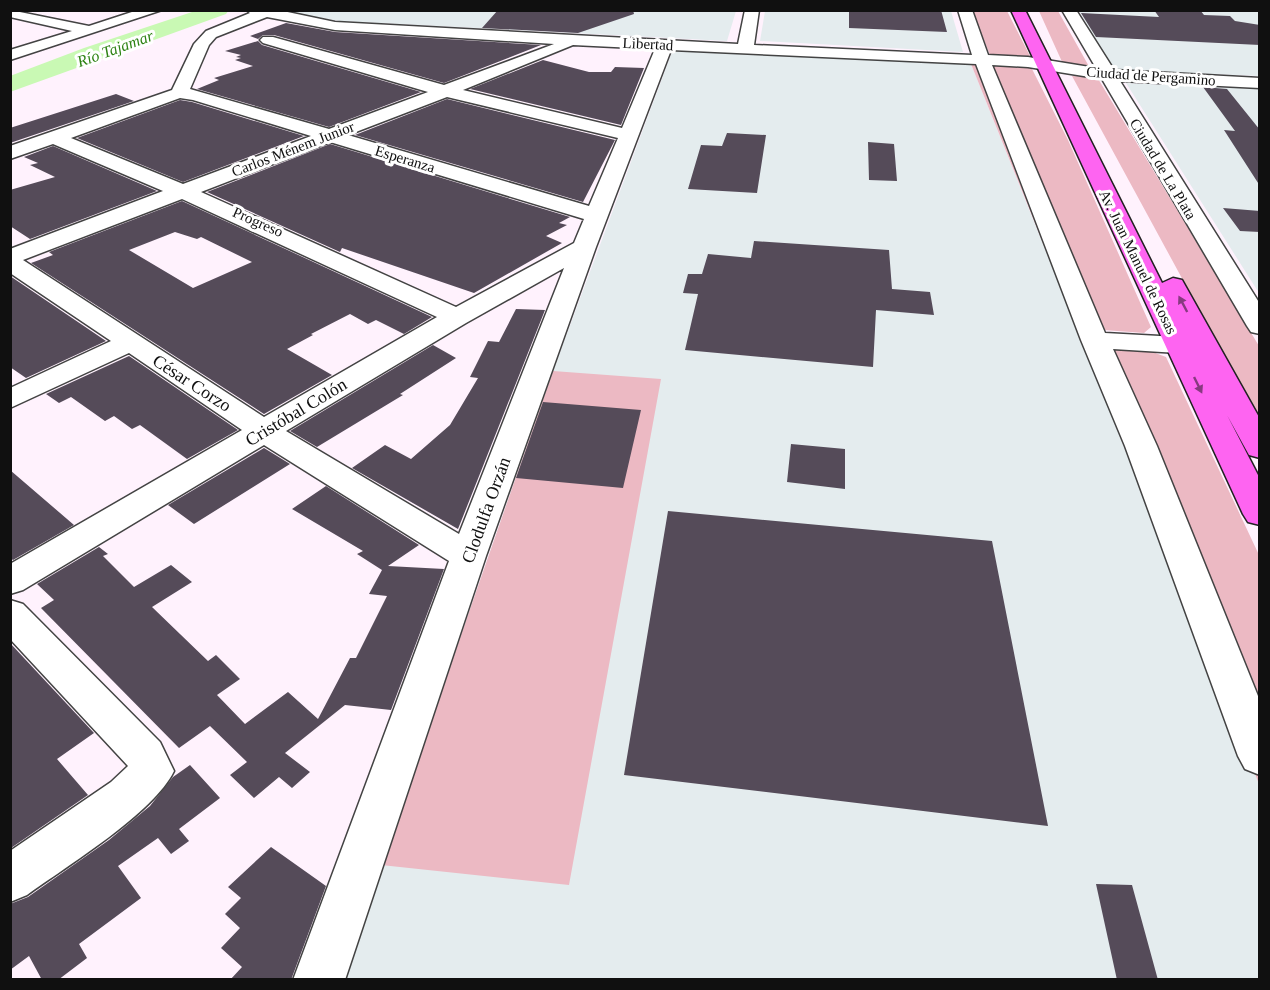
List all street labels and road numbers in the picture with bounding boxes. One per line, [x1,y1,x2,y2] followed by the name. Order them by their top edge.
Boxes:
[622,35,674,53] street label: Libertad
[1086,63,1216,89] street label: Ciudad de Pergamino
[1127,116,1200,223] street label: Ciudad de La Plata
[229,118,357,180] street label: Carlos Ménem Junior
[373,142,437,176] street label: Esperanza
[1096,187,1180,337] street label: Av. Juan Manuel de Rosas
[230,204,286,240] street label: Progreso
[149,350,235,416] street label: César Corzo
[242,374,350,450] street label: Cristóbal Colón
[458,454,514,566] street label: Clodulfa Orzán

